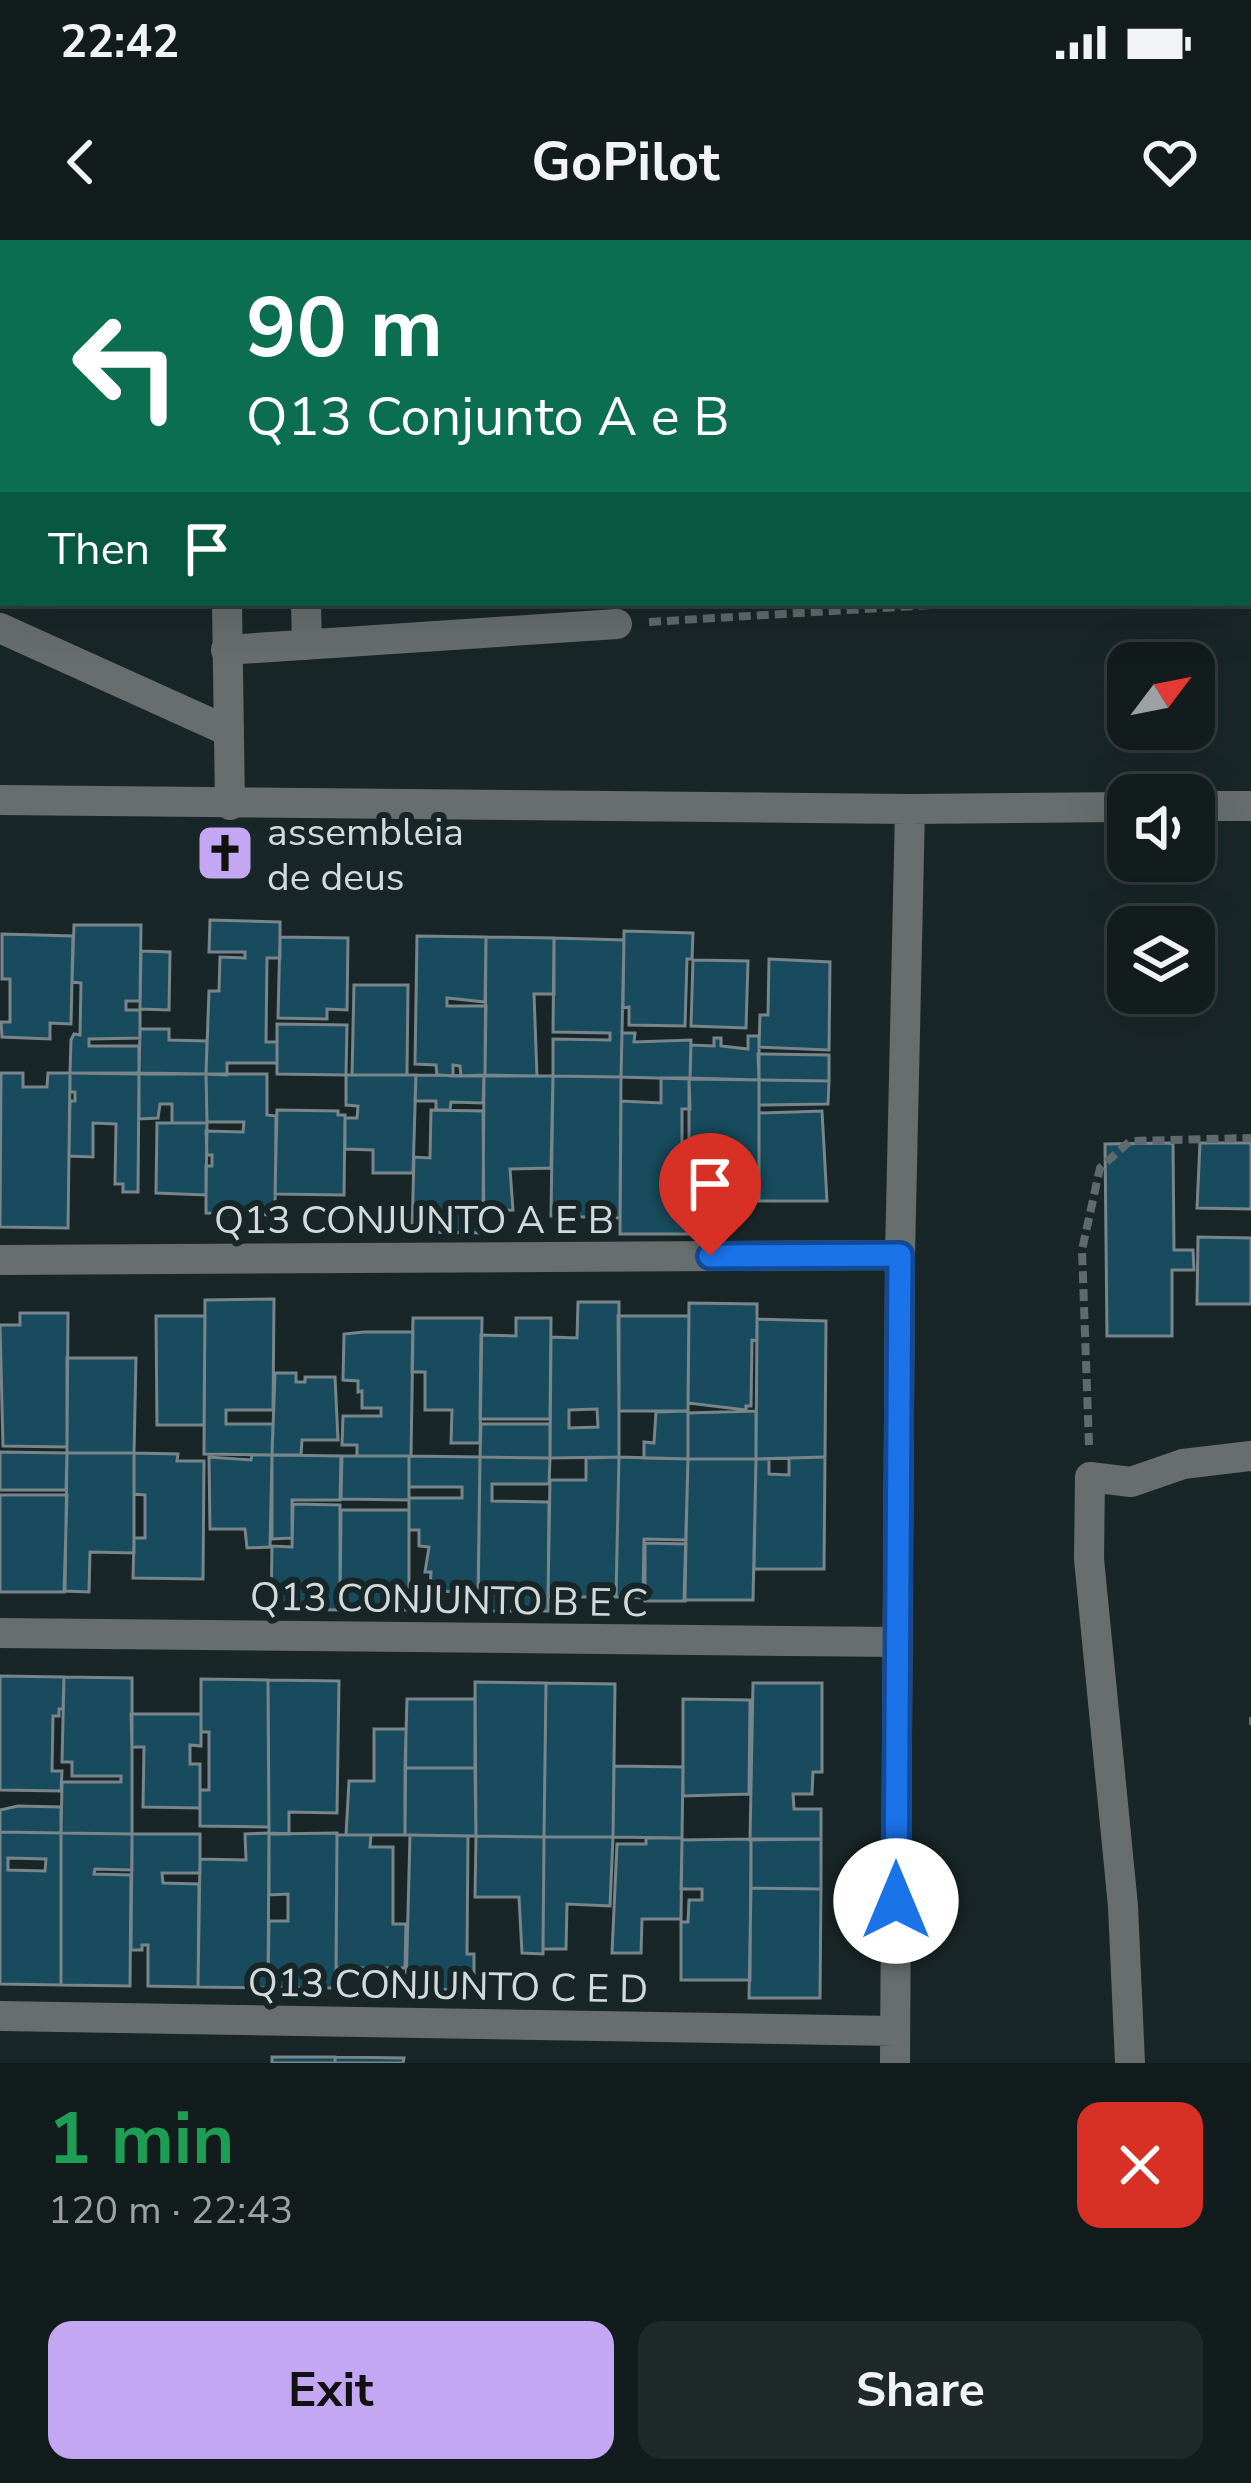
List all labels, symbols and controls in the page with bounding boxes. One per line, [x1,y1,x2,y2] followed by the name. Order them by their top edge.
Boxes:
[60,12,179,73] text: 22:42
[531,125,720,199] text: GoPilot
[48,129,114,195] icon: back
[1137,129,1203,195] icon: heart
[246,271,443,386] text: 90 m
[48,288,204,444] icon: left
[246,380,730,454] text: Q13 Conjunto A e B
[174,516,240,582] icon: arrive
[48,519,150,580] text: Then
[1107,642,1215,750] north arrow
[1107,642,1215,1014] map controls
[1107,774,1215,882] button: sound
[267,806,464,904] place label: assembleia de deus
[194,822,256,884] church icon: assembleia de deus
[1107,906,1215,1014] button: layers
[659,1133,761,1256] pin
[677,1151,743,1217] icon: arrive
[214,1194,614,1247] street label: Q13 CONJUNTO A E B
[250,1571,648,1630] street label: Q13 CONJUNTO B E C
[833,1838,959,1964] position arrow
[247,1957,649,2016] street label: Q13 CONJUNTO C E D
[48,2090,234,2188] text: 1 min
[1077,2102,1203,2228] button: close
[48,2184,293,2237] text: 120 m · 22:43
[48,2321,614,2459] button: Exit
[638,2321,1203,2459] button: Share

